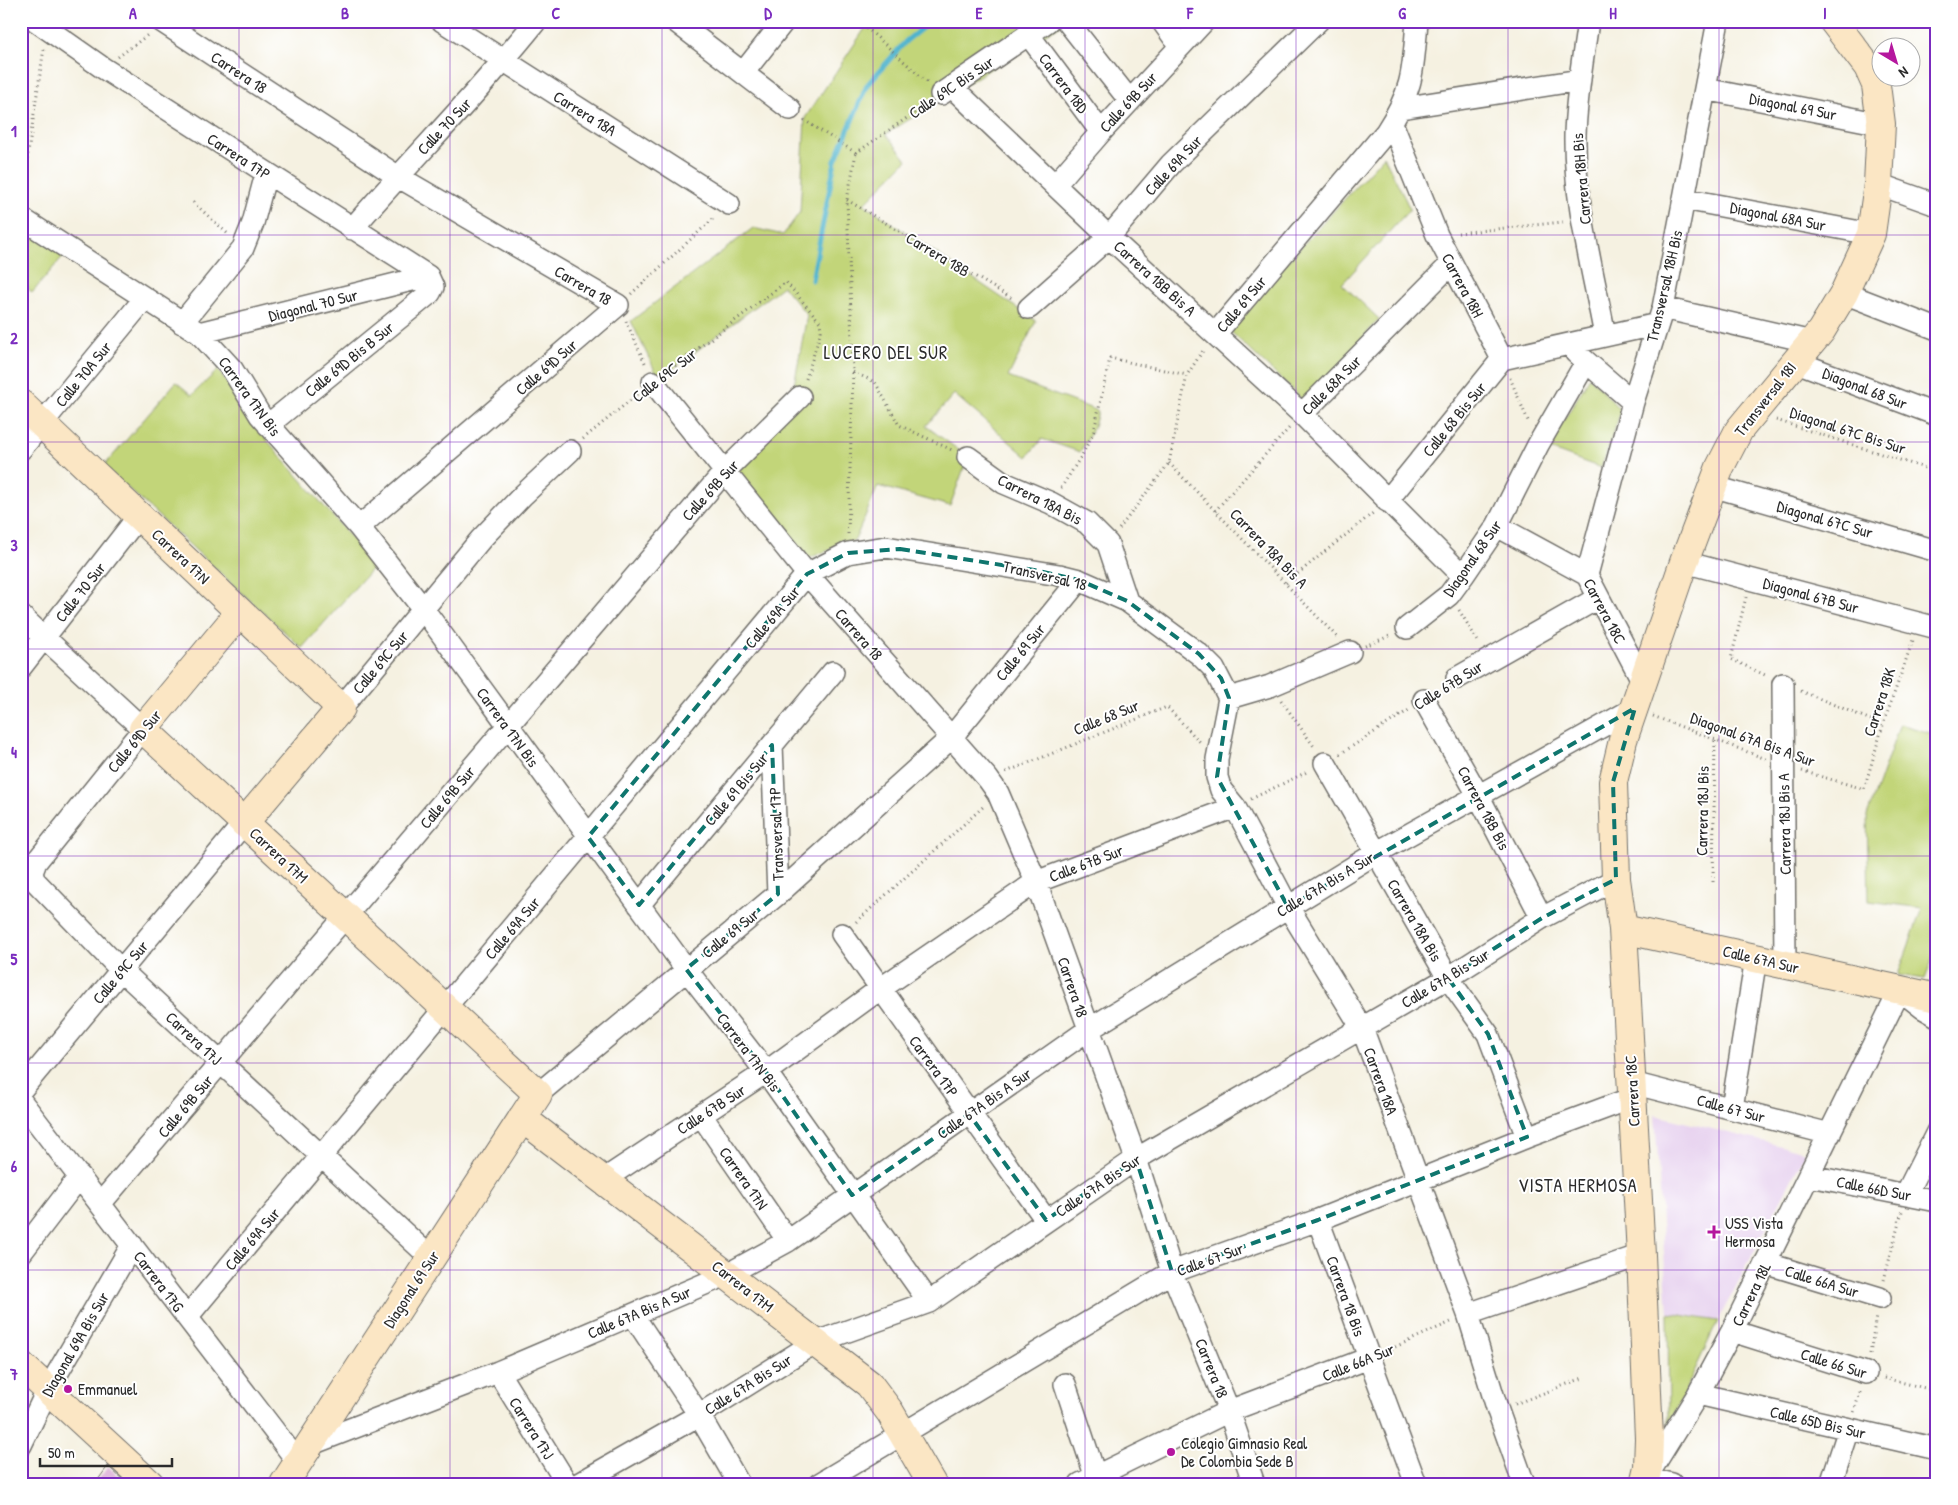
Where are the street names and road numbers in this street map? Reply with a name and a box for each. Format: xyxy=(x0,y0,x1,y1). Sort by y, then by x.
street label: Carrera 18 xyxy=(207,46,271,98)
street label: Carrera 18D xyxy=(1034,48,1094,118)
street label: Calle 69C Bis Sur xyxy=(904,50,998,124)
street label: Calle 69B Sur xyxy=(1094,67,1162,137)
street label: Carrera 18A xyxy=(549,85,621,141)
street label: Diagonal 69 Sur xyxy=(1748,87,1838,125)
street label: Calle 70 Sur xyxy=(412,93,476,159)
street label: Carrera 17P xyxy=(203,127,275,185)
street label: Calle 69A Sur xyxy=(1139,130,1207,200)
street label: Carrera 18H Bis xyxy=(1566,132,1596,226)
street label: Diagonal 68A Sur xyxy=(1728,196,1828,236)
street label: Carrera 18B xyxy=(902,226,974,282)
street label: Transversal 18H Bis xyxy=(1640,228,1688,344)
street label: Carrera 18B Bis A xyxy=(1109,235,1201,321)
street label: Carrera 18H xyxy=(1437,249,1489,321)
street label: Carrera 18 xyxy=(550,260,616,310)
street label: Calle 69 Sur xyxy=(1211,271,1271,337)
street label: Diagonal 70 Sur xyxy=(266,283,360,327)
street label: Calle 69D Bis B Sur xyxy=(300,316,398,402)
street label: Calle 69D Sur xyxy=(510,334,582,400)
street label: Calle 70A Sur xyxy=(50,337,116,411)
street label: Calle 69C Sur xyxy=(627,343,701,407)
street label: Calle 68A Sur xyxy=(1296,350,1366,420)
street label: Carrera 17N Bis xyxy=(214,352,286,440)
street label: Transversal 18I xyxy=(1729,357,1801,441)
street label: Diagonal 68 Sur xyxy=(1819,362,1911,414)
street label: Calle 68 Bis Sur xyxy=(1417,377,1491,461)
street label: Diagonal 67C Bis Sur xyxy=(1787,401,1909,459)
street label: Calle 69B Sur xyxy=(676,454,744,526)
street label: Carrera 18A Bis xyxy=(994,468,1086,530)
street label: Diagonal 67C Sur xyxy=(1774,495,1876,543)
street label: Carrera 18A Bis A xyxy=(1225,503,1313,593)
street label: Diagonal 68 Sur xyxy=(1437,515,1507,601)
street label: Carrera 17N xyxy=(147,523,215,589)
street label: Transversal 18 xyxy=(1001,555,1089,595)
street label: Calle 70 Sur xyxy=(50,557,110,627)
street label: Diagonal 67B Sur xyxy=(1761,572,1861,618)
street label: Carrera 18C xyxy=(1579,574,1632,648)
street label: Calle 69A Sur xyxy=(739,581,805,653)
street label: Carrera 18 xyxy=(830,603,888,665)
street label: Calle 69 Sur xyxy=(990,619,1050,685)
street label: Calle 69C Sur xyxy=(347,626,413,698)
street label: Calle 67B Sur xyxy=(1409,655,1487,715)
street label: Carrera 18K xyxy=(1858,664,1901,739)
street label: Carrera 17N Bis xyxy=(472,683,544,771)
street label: Calle 68 Sur xyxy=(1070,694,1142,740)
street label: Calle 69D Sur xyxy=(102,705,166,777)
street label: Diagonal 67A Bis A Sur xyxy=(1688,706,1818,772)
street label: Calle 69 Bis Sur xyxy=(699,748,773,830)
street label: Calle 69B Sur xyxy=(414,761,480,833)
street label: Carrera 18B Bis xyxy=(1453,762,1515,854)
street label: Carrera 18J Bis xyxy=(1690,766,1714,856)
street label: Carrera 18J Bis A xyxy=(1772,773,1796,875)
street label: Transversal 17P xyxy=(763,787,789,881)
street label: Carrera 17M xyxy=(245,822,313,888)
street label: Calle 67B Sur xyxy=(1046,839,1126,887)
street label: Calle 67A Bis A Sur xyxy=(1272,846,1378,922)
street label: Carrera 18A Bis xyxy=(1382,875,1448,965)
street label: Calle 69A Sur xyxy=(479,892,545,964)
street label: Calle 69 Sur xyxy=(697,903,763,963)
street label: Calle 69C Sur xyxy=(87,936,153,1008)
street label: Calle 67A Sur xyxy=(1721,940,1801,978)
street label: Calle 67A Bis Sur xyxy=(1397,943,1493,1013)
street label: Carrera 18 xyxy=(1052,954,1094,1020)
street label: Carrera 17J xyxy=(161,1006,227,1070)
street label: Carrera 17N Bis xyxy=(712,1008,786,1096)
street label: Carrera 17P xyxy=(904,1031,964,1101)
street label: Carrera 18A xyxy=(1359,1044,1403,1118)
street label: Carrera 18C xyxy=(1619,1055,1645,1127)
street label: Calle 67A Bis A Sur xyxy=(932,1062,1036,1144)
street label: Calle 69B Sur xyxy=(152,1070,218,1142)
street label: Calle 67B Sur xyxy=(672,1079,750,1139)
street label: Calle 67 Sur xyxy=(1694,1088,1768,1128)
street label: Carrera 17N xyxy=(714,1142,774,1214)
street label: Calle 67A Bis Sur xyxy=(1051,1148,1145,1222)
street label: Calle 66D Sur xyxy=(1835,1170,1913,1206)
street label: Calle 69A Sur xyxy=(219,1203,285,1275)
street label: Calle 67 Sur xyxy=(1173,1237,1247,1281)
street label: Carrera 17G xyxy=(129,1246,189,1316)
street label: Diagonal 69 Sur xyxy=(378,1246,444,1332)
street label: Carrera 18 Bis xyxy=(1321,1253,1371,1339)
street label: Carrera 17M xyxy=(707,1255,779,1317)
street label: Carrera 18L xyxy=(1726,1258,1776,1330)
street label: Calle 66A Sur xyxy=(1782,1259,1862,1303)
street label: Calle 67A Bis A Sur xyxy=(584,1280,694,1344)
street label: Diagonal 69A Bis Sur xyxy=(36,1288,114,1400)
street label: Carrera 18 xyxy=(1190,1335,1234,1401)
street label: Calle 66A Sur xyxy=(1319,1338,1397,1386)
street label: Calle 66 Sur xyxy=(1798,1342,1870,1384)
street label: Calle 67A Bis Sur xyxy=(700,1348,796,1420)
street label: Carrera 17J xyxy=(504,1393,560,1463)
street label: Calle 65D Bis Sur xyxy=(1768,1400,1868,1444)

